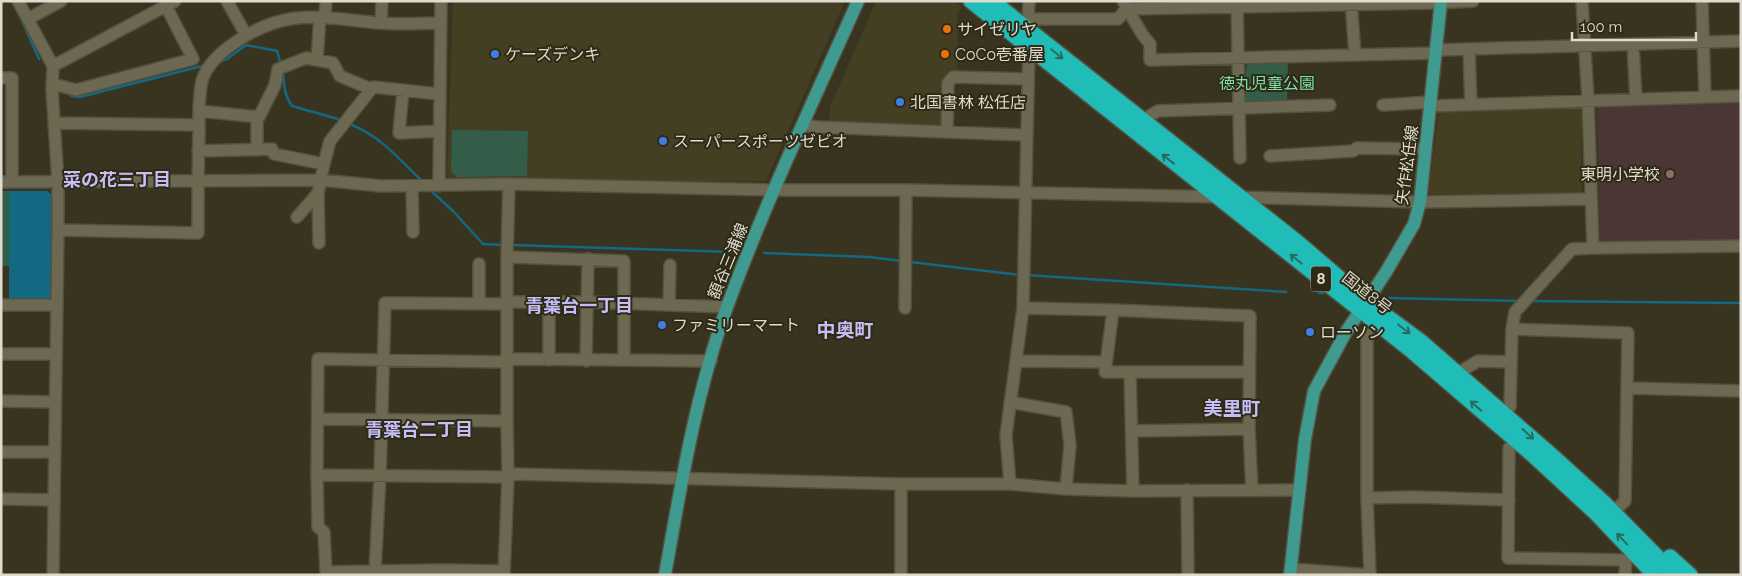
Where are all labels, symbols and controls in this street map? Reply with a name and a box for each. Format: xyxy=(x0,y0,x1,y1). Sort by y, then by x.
scale bar xyxy=(1572,10,1696,42)
text: 100 m xyxy=(1580,18,1622,36)
place label: サイゼリヤ xyxy=(957,20,1037,39)
marker: サイゼリヤ xyxy=(941,23,953,35)
place label: ケーズデンキ xyxy=(505,45,600,64)
place label: CoCo壱番屋 xyxy=(955,45,1044,64)
marker: ケーズデンキ xyxy=(489,48,501,60)
marker: CoCo壱番屋 xyxy=(939,48,951,60)
one-way arrow xyxy=(1050,48,1063,59)
park label: 徳丸児童公園 xyxy=(1219,74,1315,93)
place label: 北国書林 松任店 xyxy=(910,93,1026,112)
marker: 北国書林 松任店 xyxy=(894,96,906,108)
street label: 矢作松任線 xyxy=(1392,124,1422,206)
place label: スーパースポーツゼビオ xyxy=(673,132,848,151)
marker: スーパースポーツゼビオ xyxy=(657,135,669,147)
one-way arrow xyxy=(1162,153,1175,164)
place label: 東明小学校 xyxy=(1580,165,1660,184)
marker: 東明小学校 xyxy=(1664,168,1676,180)
district label: 菜の花三丁目 xyxy=(63,169,171,190)
street label: 額谷三浦線 xyxy=(704,220,752,302)
one-way arrow xyxy=(1290,254,1303,265)
road number: 8 xyxy=(1311,266,1331,292)
street label: 国道8号 xyxy=(1338,268,1396,318)
district label: 青葉台一丁目 xyxy=(525,295,633,316)
place label: ファミリーマート xyxy=(672,316,800,335)
marker: ファミリーマート xyxy=(656,319,668,331)
district label: 中奥町 xyxy=(816,319,874,341)
place label: ローソン xyxy=(1320,323,1384,342)
one-way arrow xyxy=(1397,324,1411,334)
marker: ローソン xyxy=(1304,326,1316,338)
district label: 美里町 xyxy=(1203,397,1261,419)
one-way arrow xyxy=(1470,400,1483,412)
district label: 青葉台二丁目 xyxy=(365,419,473,440)
one-way arrow xyxy=(1521,428,1534,439)
one-way arrow xyxy=(1616,533,1628,546)

